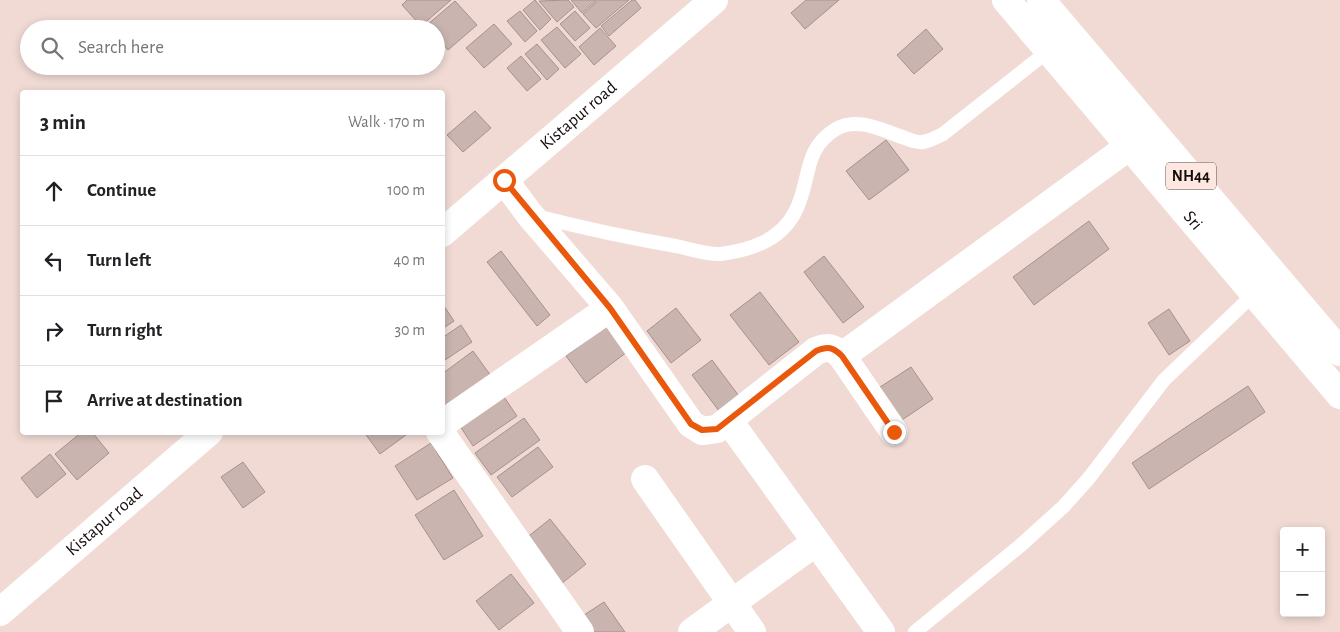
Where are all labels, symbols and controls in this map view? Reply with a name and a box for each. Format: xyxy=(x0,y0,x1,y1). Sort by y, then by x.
search box xyxy=(20,20,445,75)
icon: search xyxy=(38,34,66,62)
text: Search here xyxy=(78,38,164,57)
street label: Kistapur road xyxy=(537,78,620,153)
text: 3 min xyxy=(40,112,86,133)
text: Walk · 170 m xyxy=(348,114,425,130)
road number: NH44 xyxy=(1166,162,1216,190)
route start xyxy=(493,169,516,192)
icon: ahead xyxy=(40,177,68,205)
text: Continue xyxy=(87,181,156,200)
text: 100 m xyxy=(387,182,425,198)
street label: Sri xyxy=(1180,208,1205,234)
icon: left xyxy=(40,247,68,275)
text: Turn left xyxy=(87,251,151,270)
text: 40 m xyxy=(393,252,425,268)
icon: right xyxy=(40,317,68,345)
text: Turn right xyxy=(87,321,162,340)
text: 30 m xyxy=(395,322,425,338)
icon: arrive xyxy=(40,387,68,415)
text: Arrive at destination xyxy=(87,391,243,410)
route end xyxy=(883,421,906,444)
street label: Kistapur road xyxy=(63,484,146,560)
map controls xyxy=(1280,527,1325,617)
button: + xyxy=(1280,527,1325,572)
button: − xyxy=(1280,572,1325,617)

